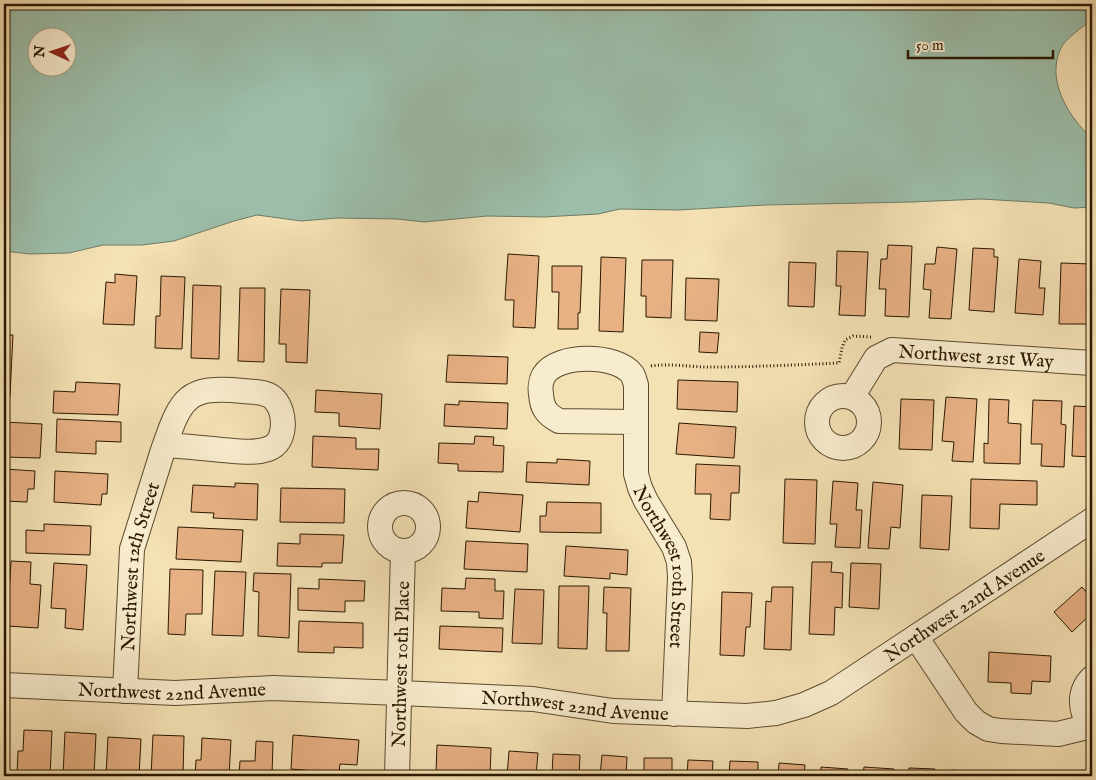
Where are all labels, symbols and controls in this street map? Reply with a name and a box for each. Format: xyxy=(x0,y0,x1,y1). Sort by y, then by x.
north arrow xyxy=(28,28,78,78)
scale bar xyxy=(908,28,1054,60)
text: 50 m xyxy=(916,36,944,55)
text: N xyxy=(31,45,49,59)
street label: Northwest 21st Way xyxy=(898,340,1055,375)
street label: Northwest 12th Street xyxy=(117,479,166,652)
street label: Northwest 10th Street xyxy=(627,482,690,649)
street label: Northwest 22nd Avenue xyxy=(880,544,1051,668)
street label: Northwest 10th Place xyxy=(388,580,416,748)
street label: Northwest 22nd Avenue xyxy=(77,678,267,707)
street label: Northwest 22nd Avenue xyxy=(481,687,669,727)

